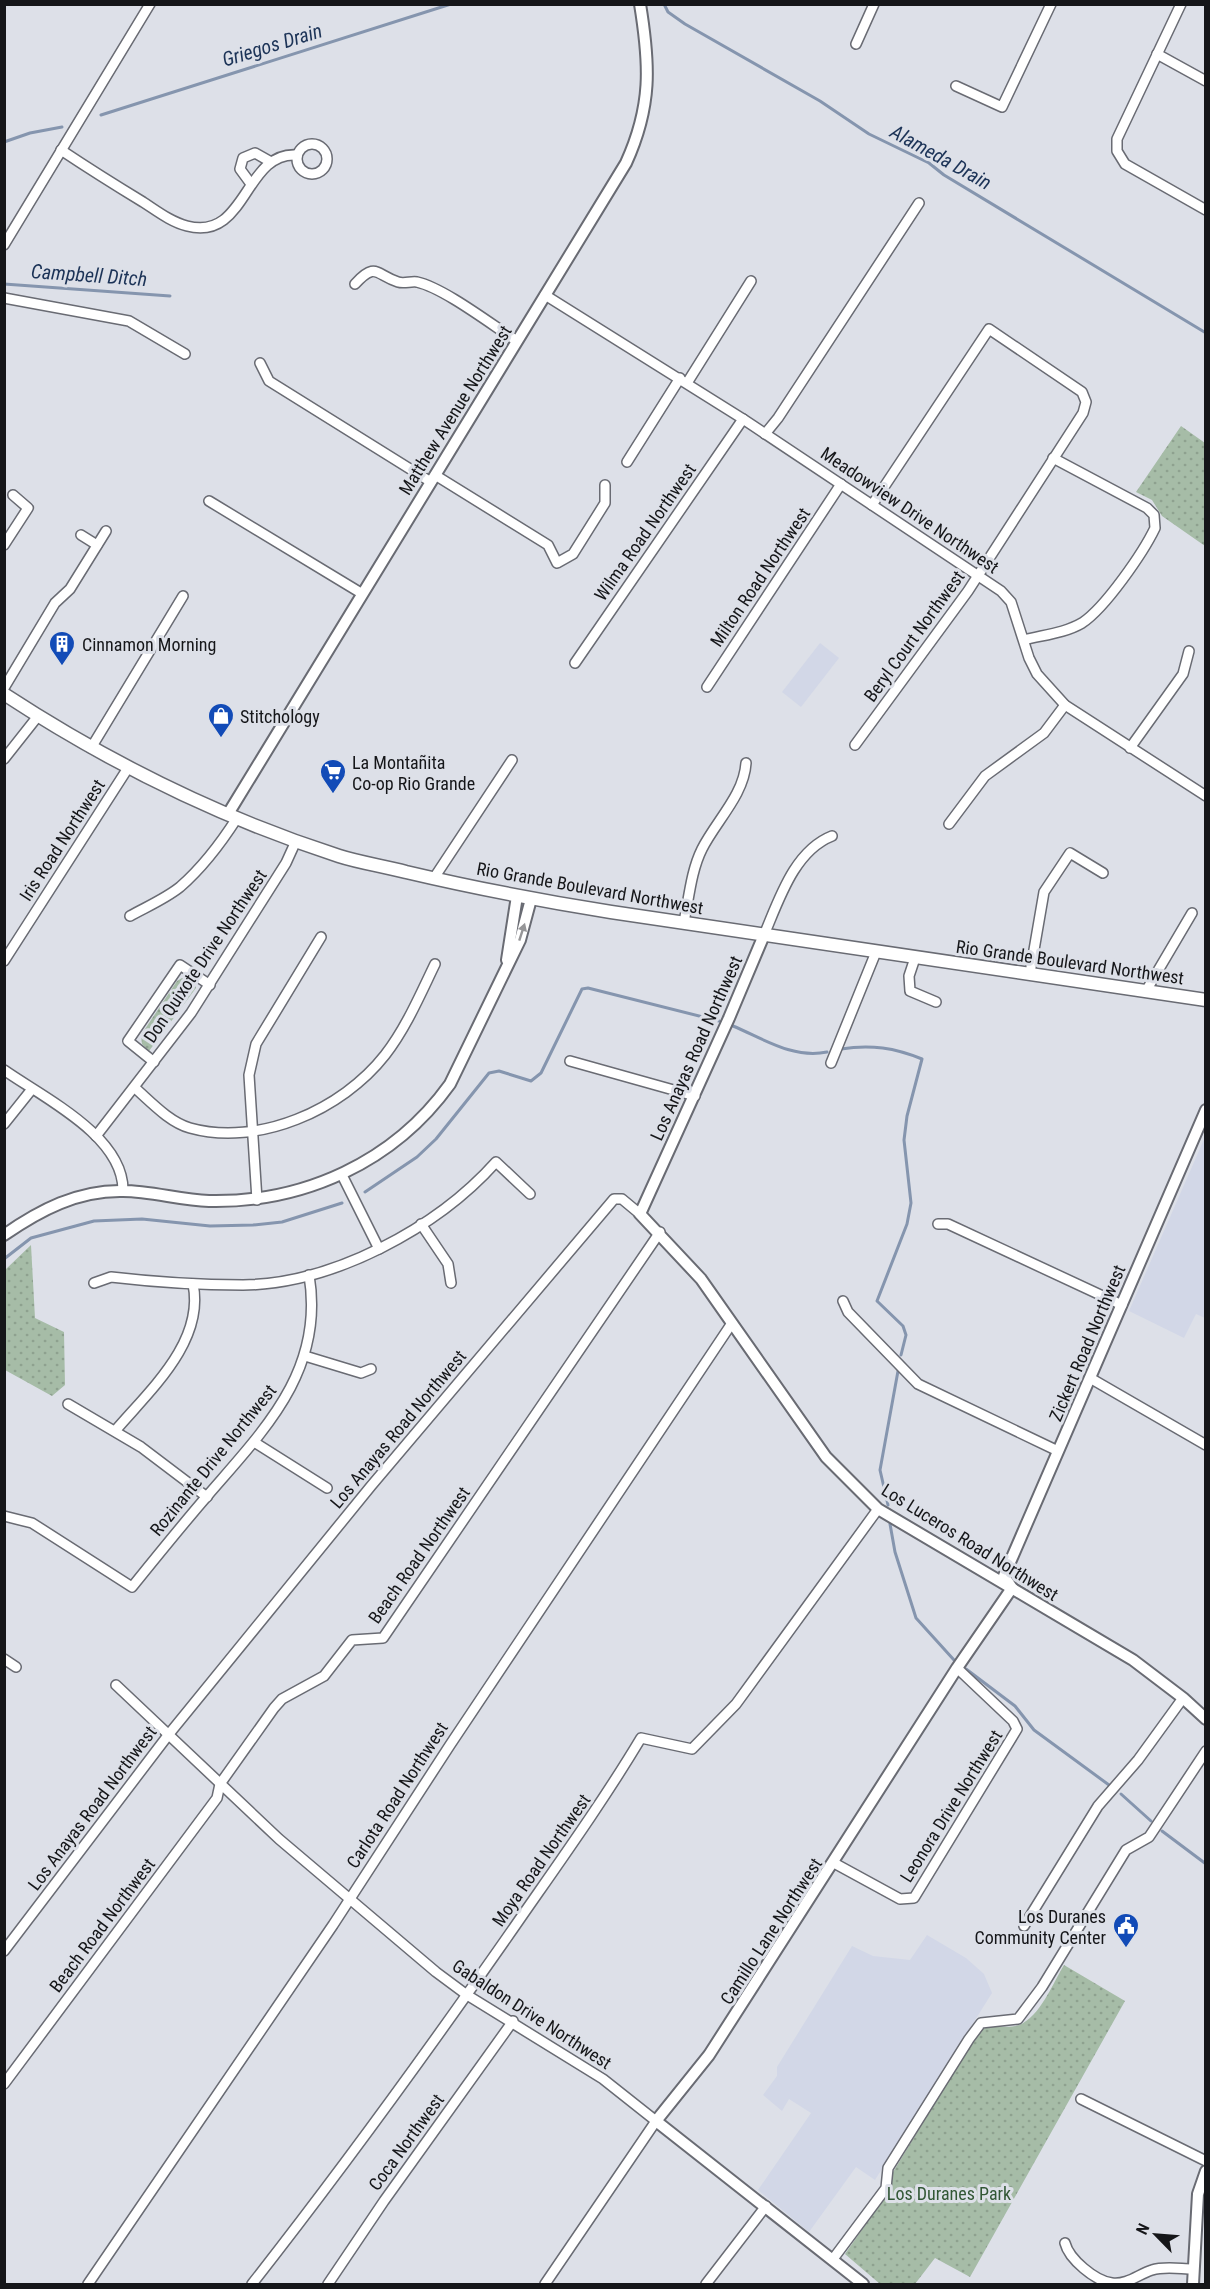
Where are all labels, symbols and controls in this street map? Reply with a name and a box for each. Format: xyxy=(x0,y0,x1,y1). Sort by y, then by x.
water label: Griegos Drain xyxy=(219,18,325,72)
water label: Alameda Drain xyxy=(885,119,996,195)
water label: Campbell Ditch xyxy=(30,259,148,291)
street label: Matthew Avenue Northwest xyxy=(394,321,516,499)
street label: Meadowview Drive Northwest xyxy=(817,443,1003,577)
street label: Wilma Road Northwest xyxy=(590,459,700,605)
street label: Milton Road Northwest xyxy=(706,504,814,650)
street label: Beryl Court Northwest xyxy=(859,566,969,706)
building icon: Cinnamon Morning xyxy=(47,629,77,667)
place label: Cinnamon Morning xyxy=(82,634,216,655)
shop icon: Stitchology xyxy=(206,701,236,739)
place label: Stitchology xyxy=(240,706,320,727)
place label: La Montañita Co-op Rio Grande xyxy=(352,752,475,794)
supermarket icon: La Montañita Co-op Rio Grande xyxy=(318,757,348,795)
street label: Iris Road Northwest xyxy=(15,775,109,905)
street label: Rio Grande Boulevard Northwest xyxy=(475,858,705,918)
street label: Don Quixote Drive Northwest xyxy=(139,865,271,1047)
one-way arrow xyxy=(518,923,527,941)
street label: Rio Grande Boulevard Northwest xyxy=(955,936,1185,988)
street label: Los Anayas Road Northwest xyxy=(646,952,746,1144)
street label: Zickert Road Northwest xyxy=(1045,1262,1129,1424)
street label: Los Anayas Road Northwest xyxy=(326,1346,470,1512)
street label: Rozinante Drive Northwest xyxy=(146,1380,280,1540)
street label: Los Luceros Road Northwest xyxy=(878,1479,1062,1605)
street label: Beach Road Northwest xyxy=(364,1483,474,1627)
street label: Carlota Road Northwest xyxy=(342,1718,452,1872)
street label: Los Anayas Road Northwest xyxy=(23,1722,161,1894)
street label: Leonora Drive Northwest xyxy=(896,1726,1006,1886)
street label: Moya Road Northwest xyxy=(487,1790,595,1930)
street label: Beach Road Northwest xyxy=(45,1854,159,1996)
street label: Camillo Lane Northwest xyxy=(716,1854,826,2008)
place label: Los Duranes Community Center xyxy=(975,1906,1107,1948)
public building icon: Los Duranes Community Center xyxy=(1111,1911,1141,1949)
street label: Gabaldon Drive Northwest xyxy=(448,1955,616,2073)
street label: Coca Northwest xyxy=(364,2090,448,2194)
park label: Los Duranes Park xyxy=(887,2183,1011,2204)
north arrow xyxy=(1126,2205,1186,2265)
text: N xyxy=(1132,2220,1154,2237)

